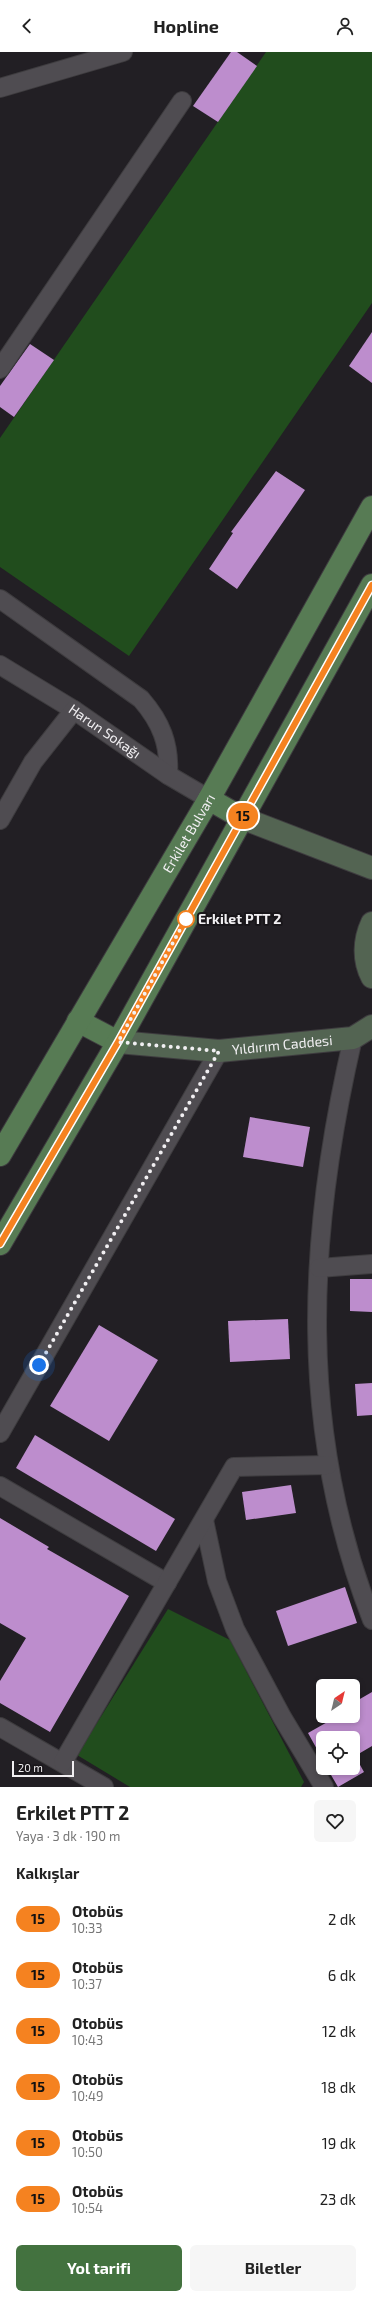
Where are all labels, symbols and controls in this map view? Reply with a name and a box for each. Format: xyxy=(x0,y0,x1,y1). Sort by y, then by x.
icon: back xyxy=(16,15,38,37)
text: Hopline xyxy=(153,15,219,37)
icon: person xyxy=(334,15,356,37)
street label: Harun Sokağı xyxy=(66,700,144,762)
street label: Erkilet Bulvarı xyxy=(159,791,218,876)
line badge: 15 xyxy=(225,803,261,829)
text: 15 xyxy=(236,807,250,824)
marker: Erkilet PTT 2 xyxy=(177,910,195,928)
place label: Erkilet PTT 2 xyxy=(198,910,281,927)
street label: Yıldırım Caddesi xyxy=(231,1031,333,1058)
your location xyxy=(29,1355,49,1375)
north arrow xyxy=(316,1679,360,1723)
map controls xyxy=(316,1679,360,1775)
button: locate xyxy=(316,1731,360,1775)
scale bar xyxy=(12,1759,74,1778)
text: 20 m xyxy=(18,1761,43,1774)
button: heart xyxy=(314,1800,356,1842)
text: Erkilet PTT 2 xyxy=(16,1801,129,1824)
text: Yaya · 3 dk · 190 m xyxy=(16,1828,120,1844)
text: Kalkışlar xyxy=(16,1864,79,1882)
text: Otobüs xyxy=(72,1902,123,1920)
text: 15 xyxy=(31,1910,45,1927)
text: 2 dk xyxy=(328,1910,356,1928)
text: 10:33 xyxy=(72,1920,103,1936)
text: Otobüs xyxy=(72,1958,123,1976)
text: 15 xyxy=(31,1966,45,1983)
text: 6 dk xyxy=(328,1966,356,1984)
text: 10:37 xyxy=(72,1976,102,1992)
text: Otobüs xyxy=(72,2014,123,2032)
text: 15 xyxy=(31,2022,45,2039)
text: 12 dk xyxy=(322,2022,356,2040)
text: 10:43 xyxy=(72,2032,103,2048)
text: Otobüs xyxy=(72,2070,123,2088)
text: 15 xyxy=(31,2078,45,2095)
text: 18 dk xyxy=(321,2078,356,2096)
text: 10:49 xyxy=(72,2088,104,2104)
text: Otobüs xyxy=(72,2126,123,2144)
text: 15 xyxy=(31,2134,45,2151)
text: 19 dk xyxy=(322,2134,356,2152)
text: 10:50 xyxy=(72,2144,103,2160)
text: Otobüs xyxy=(72,2182,123,2200)
text: 15 xyxy=(31,2190,45,2207)
text: 23 dk xyxy=(320,2190,356,2208)
text: 10:54 xyxy=(72,2200,103,2216)
button: Yol tarifi xyxy=(16,2245,182,2291)
button: Biletler xyxy=(190,2245,356,2291)

